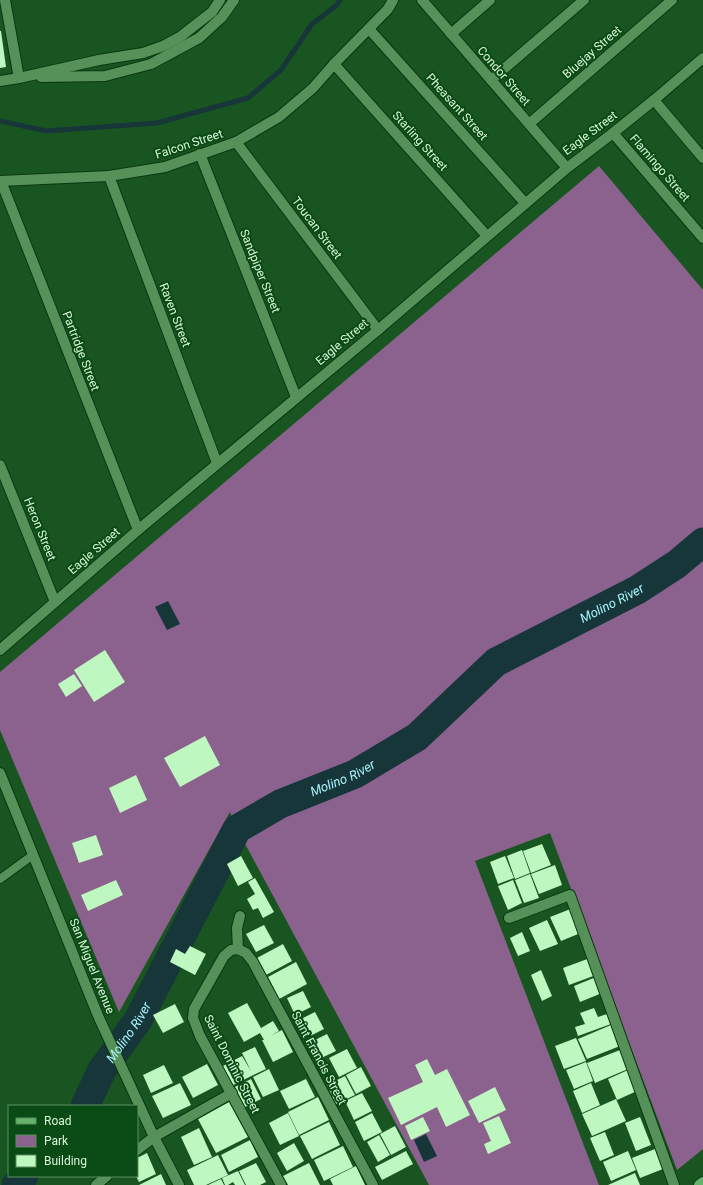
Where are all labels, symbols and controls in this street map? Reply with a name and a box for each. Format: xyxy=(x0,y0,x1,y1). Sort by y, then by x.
street label: Bluejay Street xyxy=(560,23,624,81)
street label: Condor Street xyxy=(475,44,533,108)
street label: Pheasant Street xyxy=(423,71,491,143)
street label: Starling Street xyxy=(390,108,451,174)
street label: Eagle Street xyxy=(560,108,620,158)
street label: Falcon Street xyxy=(153,126,225,162)
street label: Flamingo Street xyxy=(627,132,693,204)
street label: Toucan Street xyxy=(289,194,345,262)
street label: Sandpiper Street xyxy=(237,227,283,315)
street label: Raven Street xyxy=(156,281,194,349)
street label: Partridge Street xyxy=(59,309,103,393)
street label: Eagle Street xyxy=(313,316,371,368)
street label: Heron Street xyxy=(21,495,59,563)
street label: Eagle Street xyxy=(65,525,123,577)
water label: Molino River xyxy=(577,580,647,625)
water label: Molino River xyxy=(308,756,378,799)
street label: San Miguel Avenue xyxy=(66,916,118,1016)
water label: Molino River xyxy=(103,999,154,1065)
street label: Saint Francis Street xyxy=(289,1009,350,1107)
street label: Saint Dominic Street xyxy=(201,1012,263,1116)
legend xyxy=(8,1105,138,1177)
text: Road xyxy=(44,1114,72,1128)
text: Park xyxy=(44,1134,69,1148)
text: Building xyxy=(44,1154,87,1168)

